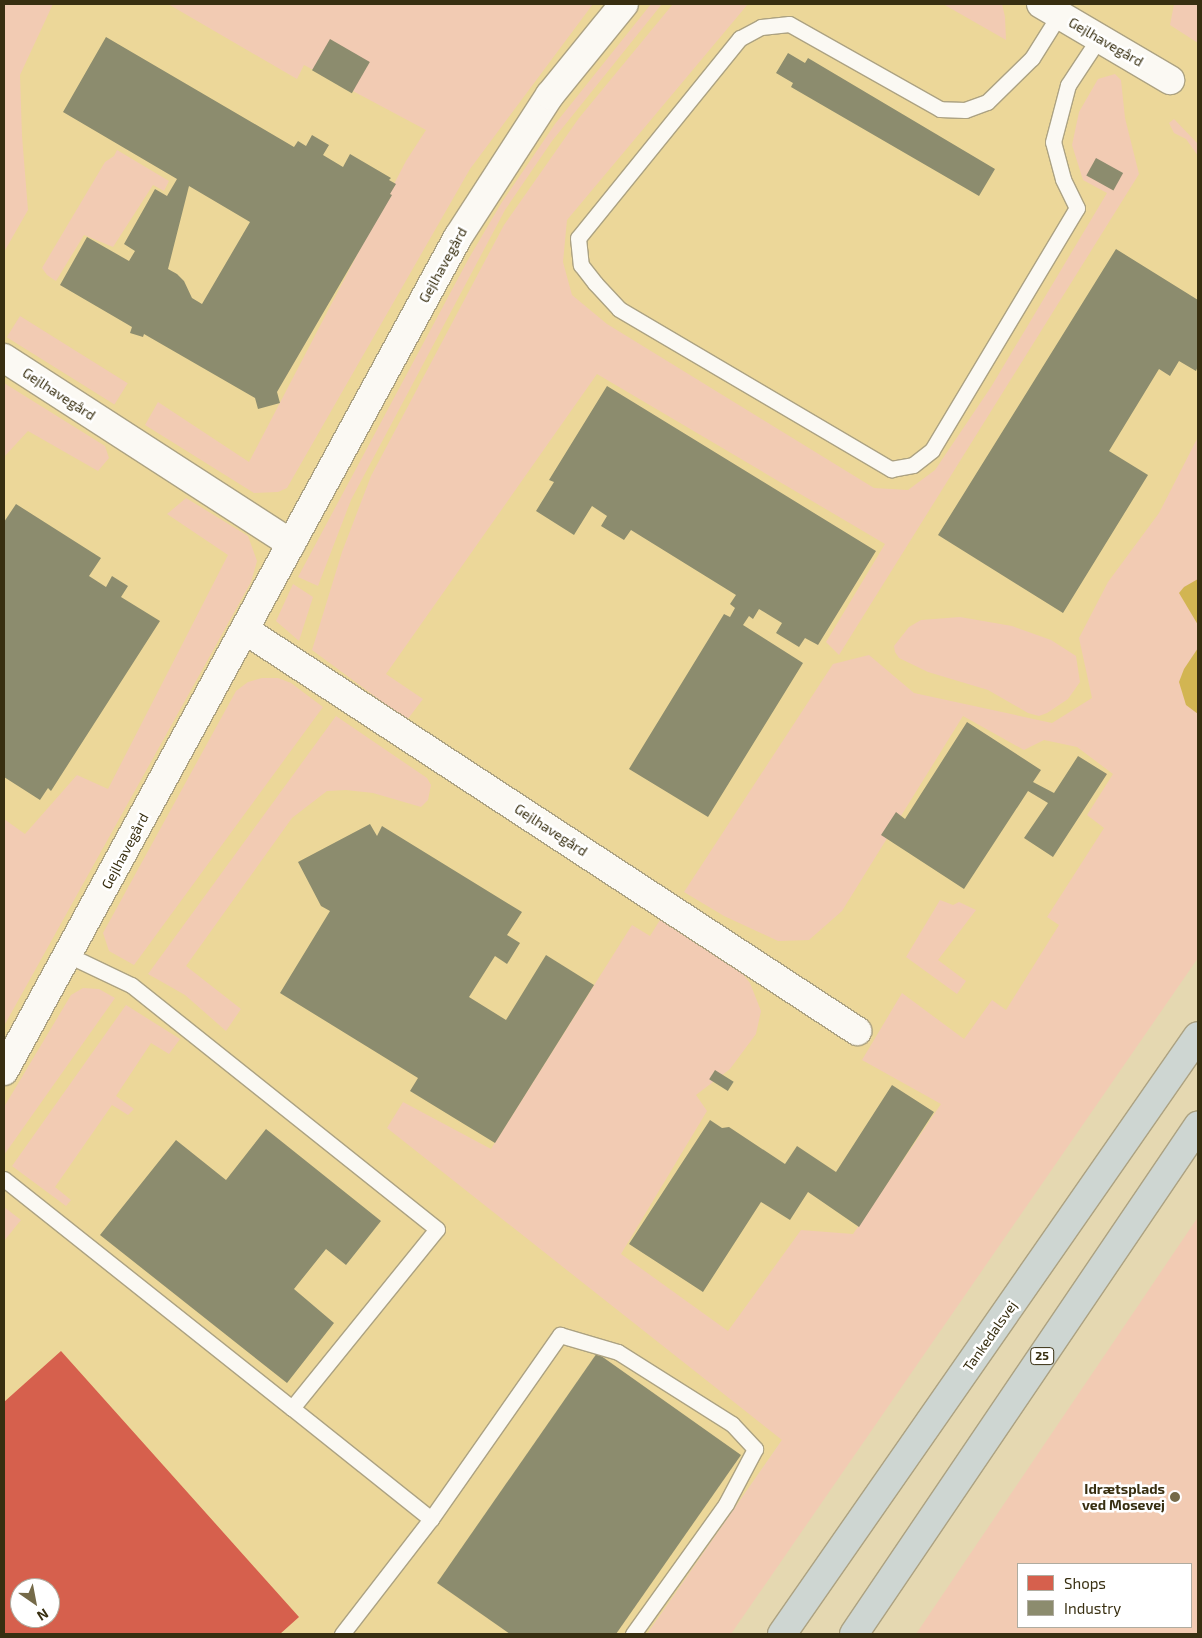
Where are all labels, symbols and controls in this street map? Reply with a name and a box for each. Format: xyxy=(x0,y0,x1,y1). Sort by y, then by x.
street label: Gejlhavegård xyxy=(1066,14,1146,70)
street label: Gejlhavegård xyxy=(415,224,471,306)
street label: Gejlhavegård xyxy=(19,364,99,424)
street label: Gejlhavegård xyxy=(511,800,591,860)
street label: Gejlhavegård xyxy=(98,810,152,892)
street label: Tankedalsvej xyxy=(959,1297,1021,1375)
road number: 25 xyxy=(1030,1346,1054,1365)
place label: Idrætsplads ved Mosevej xyxy=(1082,1481,1165,1514)
marker: Idrætsplads ved Mosevej xyxy=(1169,1491,1181,1503)
legend xyxy=(1017,1563,1192,1628)
text: Shops xyxy=(1064,1574,1106,1592)
north arrow xyxy=(10,1578,60,1628)
text: Industry xyxy=(1064,1599,1121,1617)
text: N xyxy=(34,1605,52,1625)

